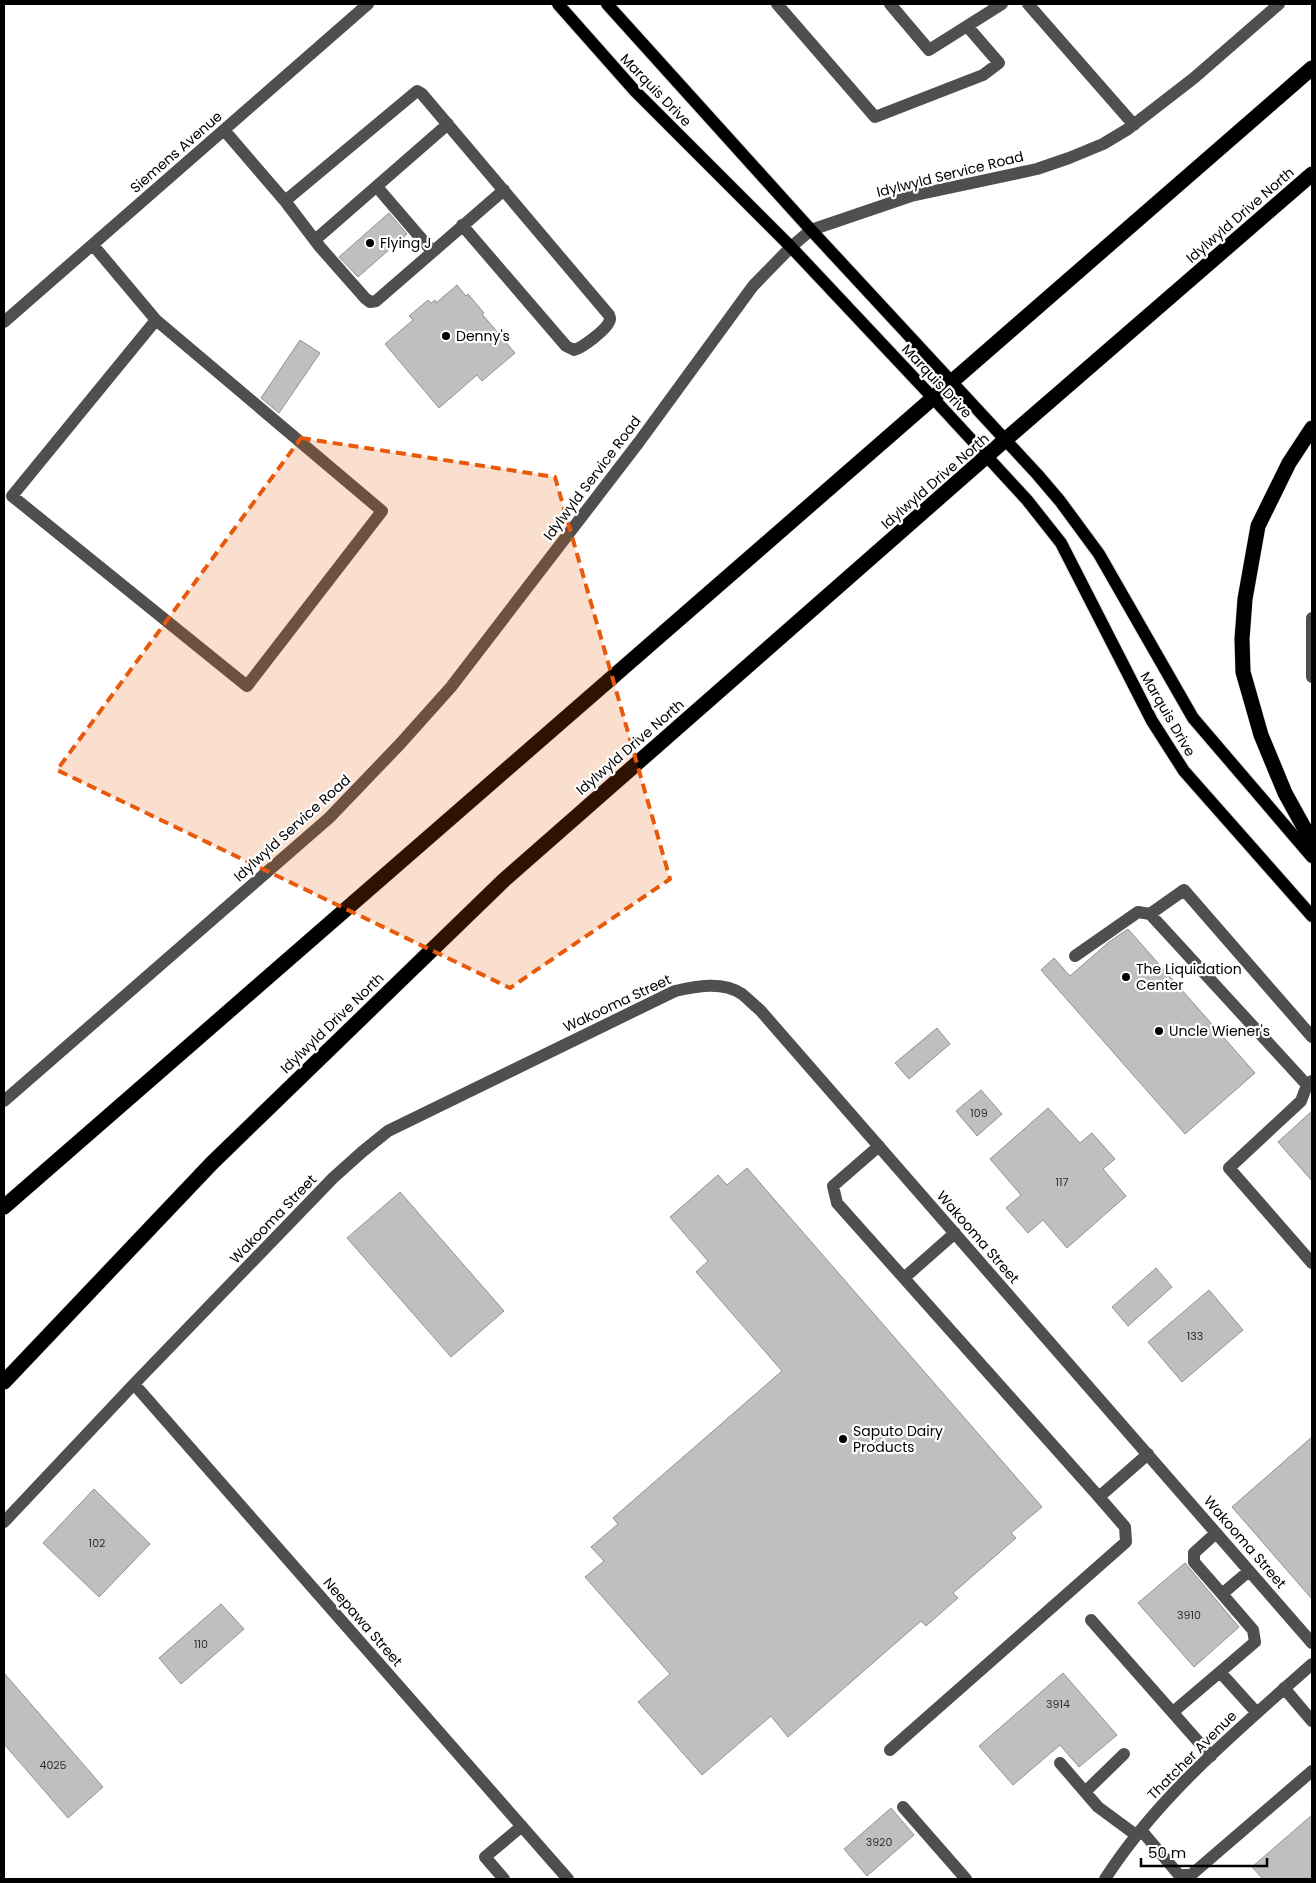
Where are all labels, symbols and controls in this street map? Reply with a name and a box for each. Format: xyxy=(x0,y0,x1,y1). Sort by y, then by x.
street label: Marquis Drive xyxy=(616,49,696,131)
street label: Siemens Avenue xyxy=(126,106,227,198)
street label: Idylwyld Service Road xyxy=(874,146,1026,202)
street label: Idylwyld Drive North xyxy=(1182,162,1298,268)
place label: Flying J xyxy=(380,233,431,253)
marker: Flying J xyxy=(364,237,376,249)
place label: Denny's xyxy=(456,326,510,346)
marker: Denny's xyxy=(440,330,452,342)
street label: Marquis Drive xyxy=(897,340,977,423)
street label: Idylwyld Service Road xyxy=(539,412,645,544)
street label: Idylwyld Drive North xyxy=(877,428,993,534)
street label: Marquis Drive xyxy=(1136,668,1201,760)
street label: Idylwyld Drive North xyxy=(572,694,688,800)
street label: Idylwyld Service Road xyxy=(229,770,355,886)
place label: The Liquidation Center xyxy=(1136,959,1242,995)
street label: Idylwyld Drive North xyxy=(276,968,388,1078)
street label: Wakooma Street xyxy=(560,969,674,1037)
marker: The Liquidation Center xyxy=(1120,971,1132,983)
place label: Uncle Wiener's xyxy=(1169,1021,1270,1041)
marker: Uncle Wiener's xyxy=(1153,1025,1165,1037)
house number: 109 xyxy=(970,1105,988,1121)
street label: Wakooma Street xyxy=(225,1170,321,1268)
house number: 117 xyxy=(1055,1174,1069,1190)
street label: Wakooma Street xyxy=(932,1186,1024,1288)
house number: 133 xyxy=(1187,1328,1203,1344)
place label: Saputo Dairy Products xyxy=(853,1421,943,1457)
marker: Saputo Dairy Products xyxy=(837,1433,849,1445)
street label: Wakooma Street xyxy=(1199,1491,1291,1593)
house number: 102 xyxy=(89,1535,105,1551)
street label: Neepawa Street xyxy=(319,1573,407,1671)
house number: 3910 xyxy=(1177,1607,1201,1623)
house number: 110 xyxy=(194,1636,208,1652)
house number: 3914 xyxy=(1046,1696,1070,1712)
street label: Thatcher Avenue xyxy=(1143,1706,1241,1804)
house number: 4025 xyxy=(39,1757,67,1773)
house number: 3920 xyxy=(866,1834,892,1850)
scale bar xyxy=(1141,1836,1267,1868)
text: 50 m xyxy=(1148,1842,1186,1863)

